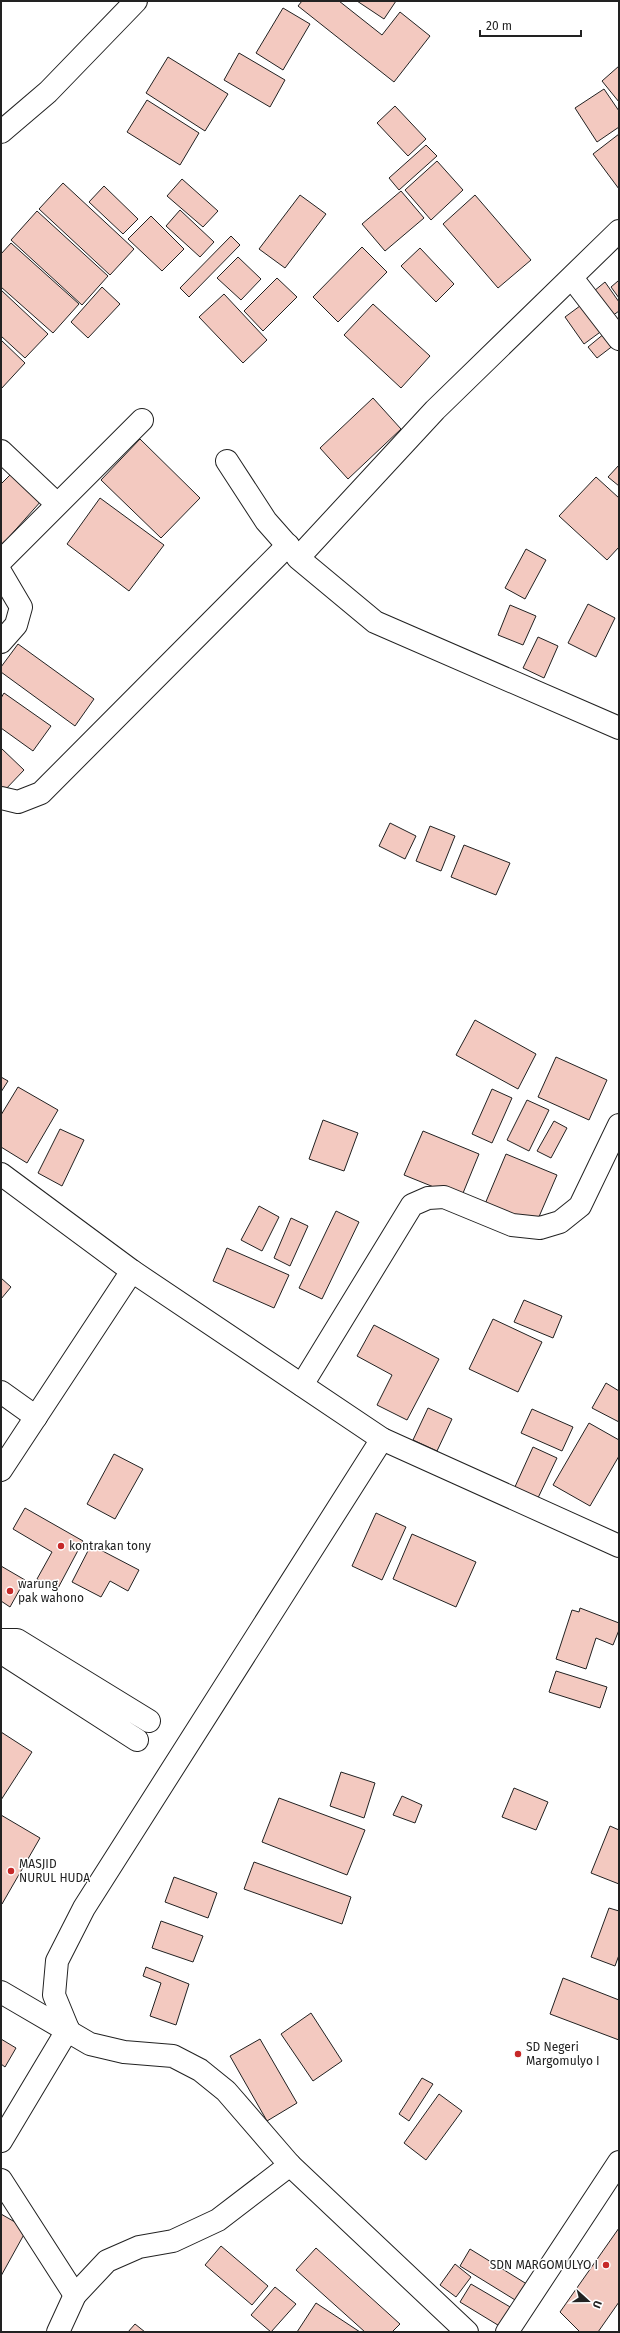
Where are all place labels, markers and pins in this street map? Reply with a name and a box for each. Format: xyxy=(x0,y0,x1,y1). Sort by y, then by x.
place label: kontrakan tony xyxy=(69,1539,151,1553)
marker: kontrakan tony xyxy=(56,1541,66,1551)
place label: warung pak wahono xyxy=(18,1577,84,1605)
marker: warung pak wahono xyxy=(5,1586,15,1596)
place label: MASJID NURUL HUDA xyxy=(19,1857,90,1885)
marker: MASJID NURUL HUDA xyxy=(6,1866,16,1876)
place label: SD Negeri Margomulyo I xyxy=(526,2040,600,2068)
marker: SD Negeri Margomulyo I xyxy=(513,2049,523,2059)
place label: SDN MARGOMULYO I xyxy=(490,2258,598,2272)
marker: SDN MARGOMULYO I xyxy=(601,2260,611,2270)

